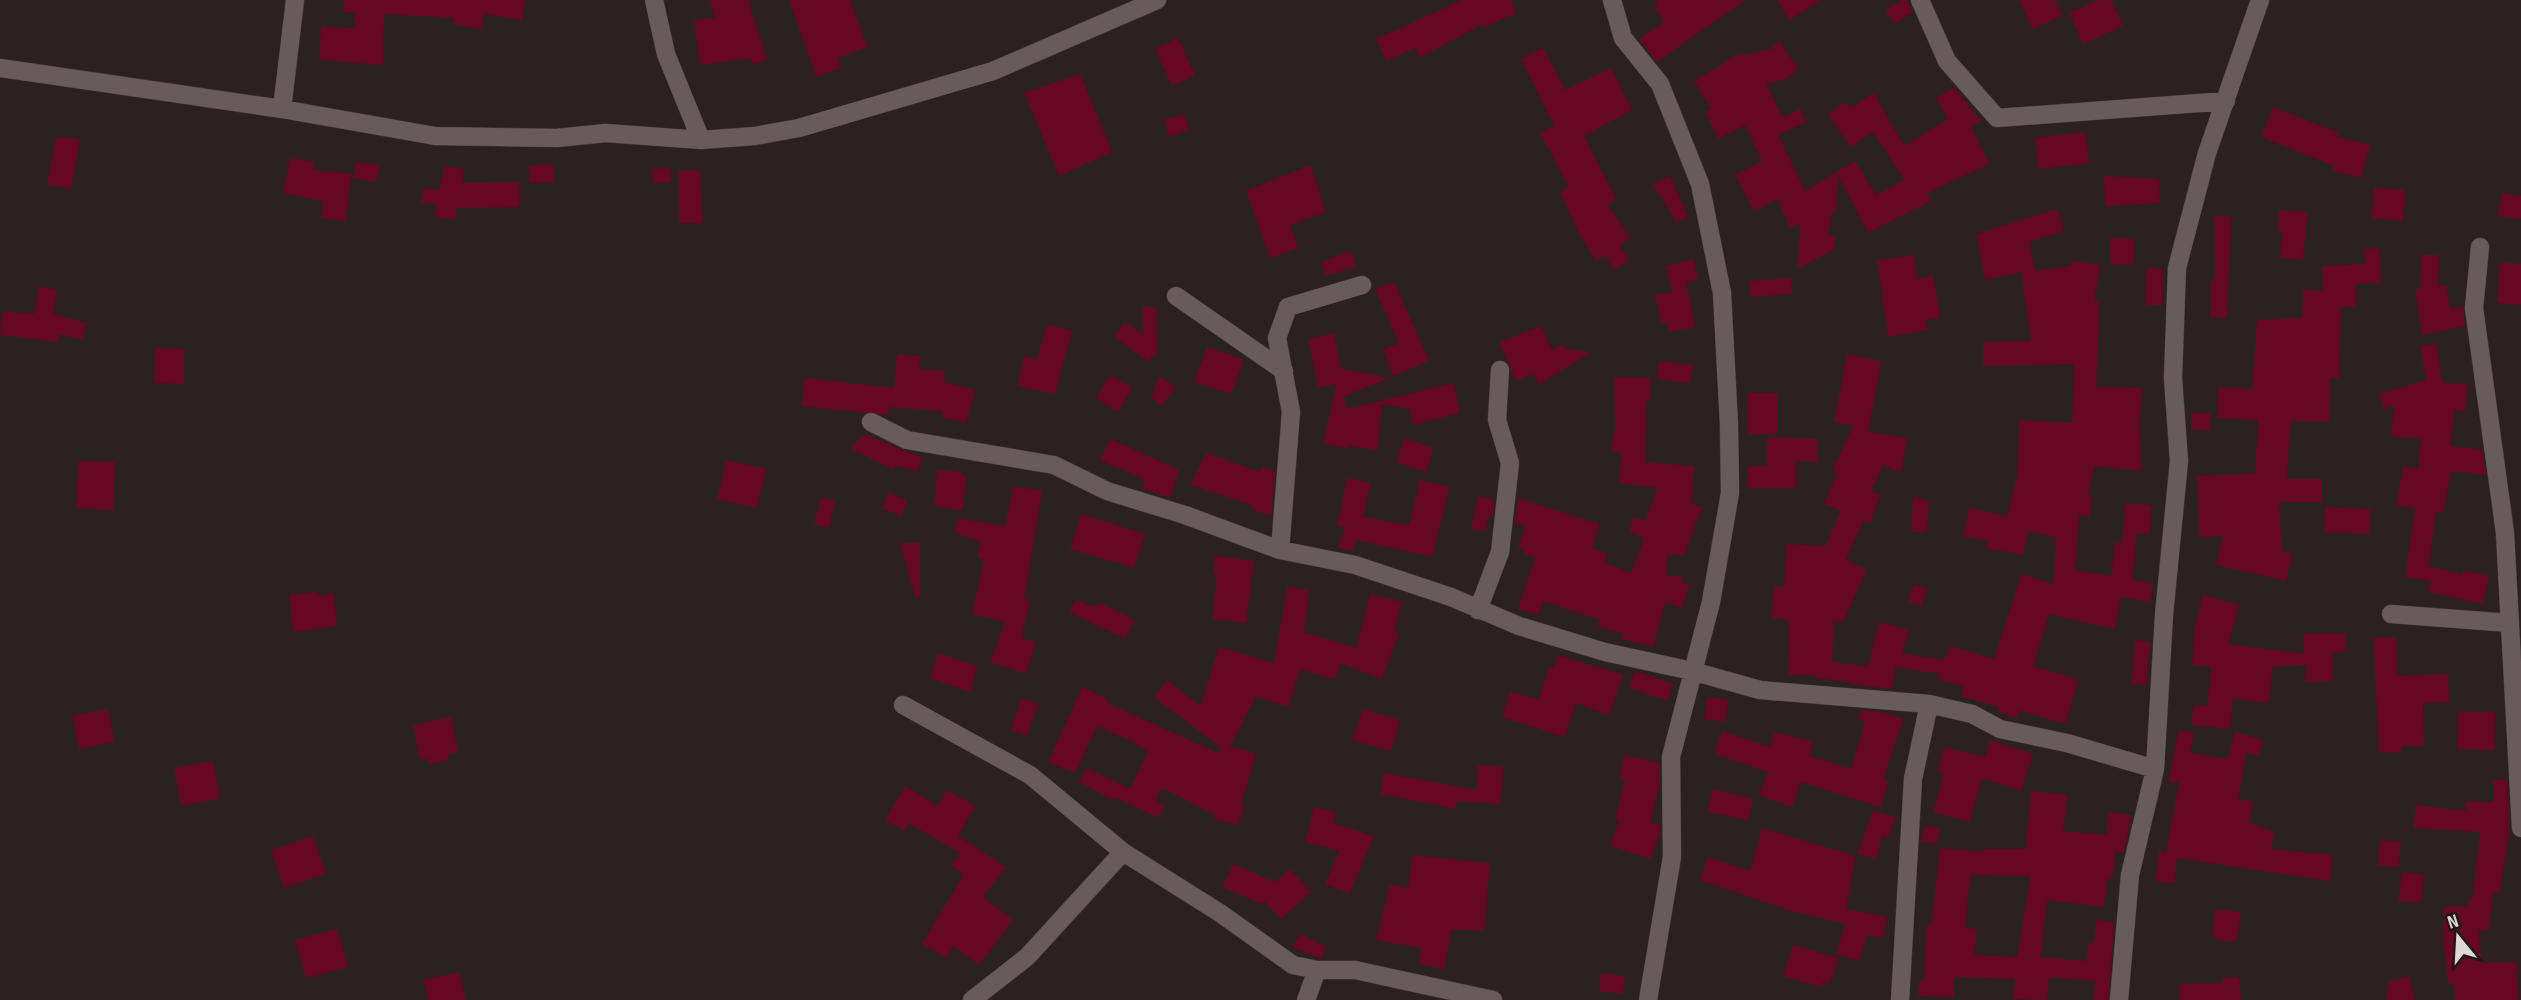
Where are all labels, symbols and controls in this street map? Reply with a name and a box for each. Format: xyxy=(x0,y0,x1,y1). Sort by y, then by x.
north arrow xyxy=(2423,902,2493,972)
text: N xyxy=(2445,910,2462,935)

